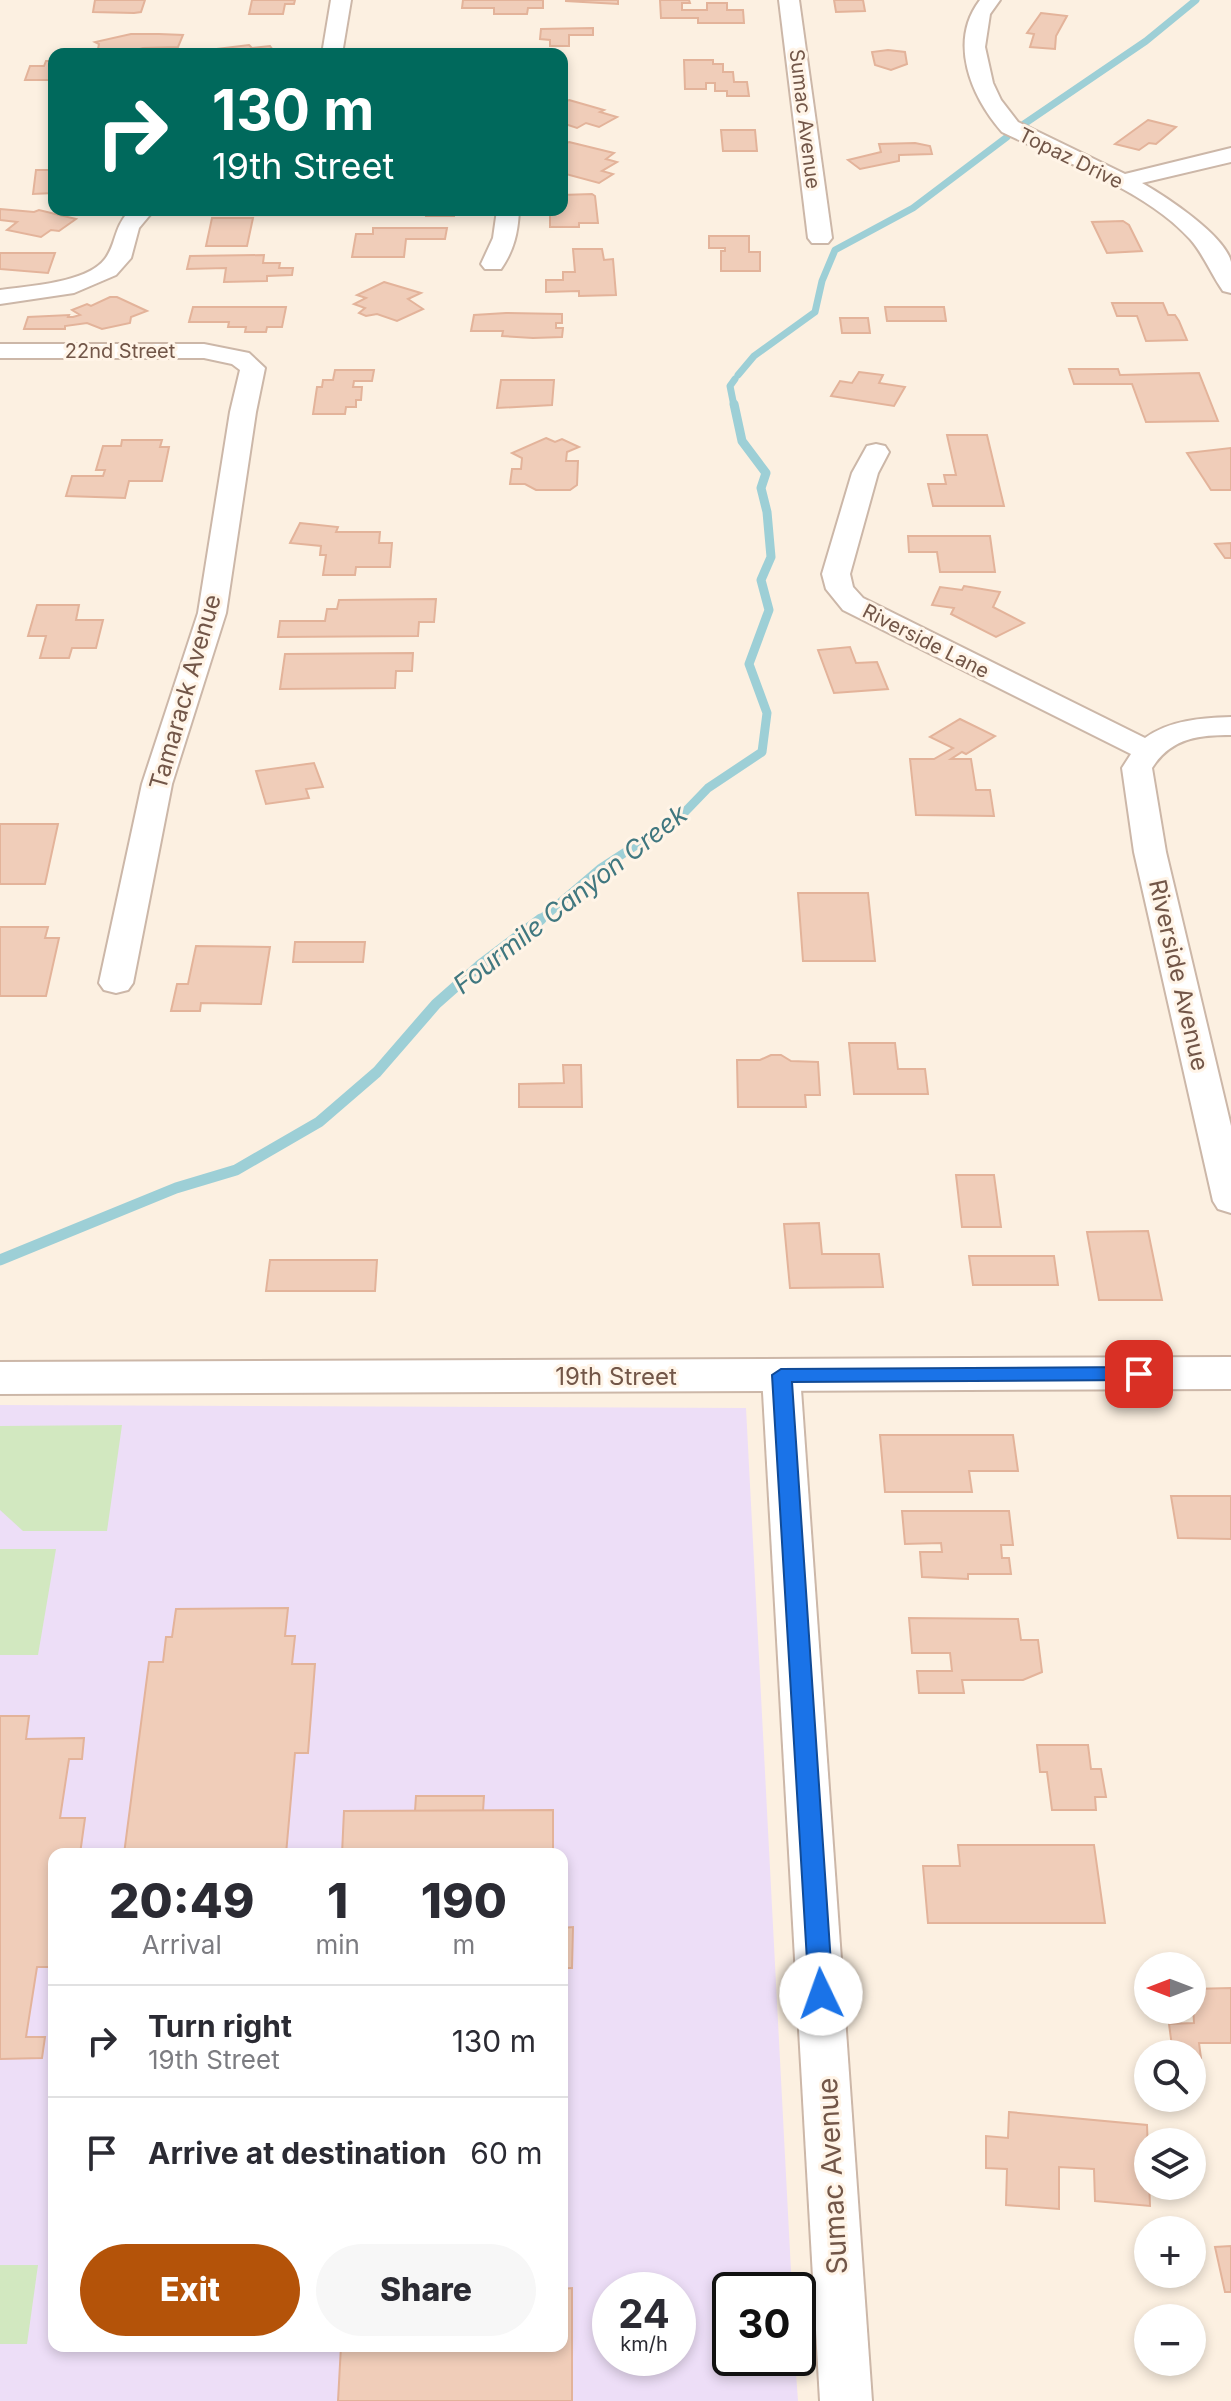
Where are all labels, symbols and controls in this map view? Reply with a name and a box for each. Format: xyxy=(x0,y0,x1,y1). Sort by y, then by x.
street label: Sumac Avenue xyxy=(785,48,825,190)
text: 130 m xyxy=(212,76,374,144)
icon: right xyxy=(80,80,184,184)
street label: Topaz Drive xyxy=(1015,122,1127,194)
text: 19th Street xyxy=(212,144,394,188)
street label: 22nd Street xyxy=(65,339,176,363)
street label: Tamarack Avenue xyxy=(143,591,227,793)
street label: Riverside Lane xyxy=(859,599,993,683)
water label: Fourmile Canyon Creek xyxy=(447,798,694,1000)
street label: Riverside Avenue xyxy=(1143,876,1215,1074)
pin xyxy=(1105,1340,1173,1408)
icon: arrive xyxy=(1117,1352,1161,1396)
street label: 19th Street xyxy=(555,1362,677,1391)
text: 20:49 xyxy=(109,1871,255,1930)
text: 1 xyxy=(327,1871,348,1930)
text: 190 xyxy=(421,1871,507,1930)
text: Arrival xyxy=(142,1929,222,1960)
text: min xyxy=(315,1929,360,1960)
text: m xyxy=(453,1929,475,1960)
position arrow xyxy=(779,1952,863,2036)
north arrow xyxy=(1134,1952,1206,2024)
map controls xyxy=(1134,1952,1206,2376)
text: Turn right xyxy=(148,2008,292,2044)
icon: right xyxy=(80,2019,124,2063)
text: 130 m xyxy=(452,2023,536,2059)
button: search xyxy=(1134,2040,1206,2112)
text: 19th Street xyxy=(148,2044,280,2075)
street label: Sumac Avenue xyxy=(810,2077,854,2275)
button: layers xyxy=(1134,2128,1206,2200)
icon: arrive xyxy=(80,2131,124,2175)
text: Arrive at destination xyxy=(148,2135,446,2171)
text: 60 m xyxy=(470,2135,543,2171)
button: + xyxy=(1134,2216,1206,2288)
button: Exit xyxy=(80,2244,300,2336)
button: Share xyxy=(316,2244,536,2336)
speed limit sign: 30 xyxy=(712,2272,816,2376)
text: 24 xyxy=(618,2289,670,2338)
button: − xyxy=(1134,2304,1206,2376)
text: km/h xyxy=(620,2332,668,2356)

